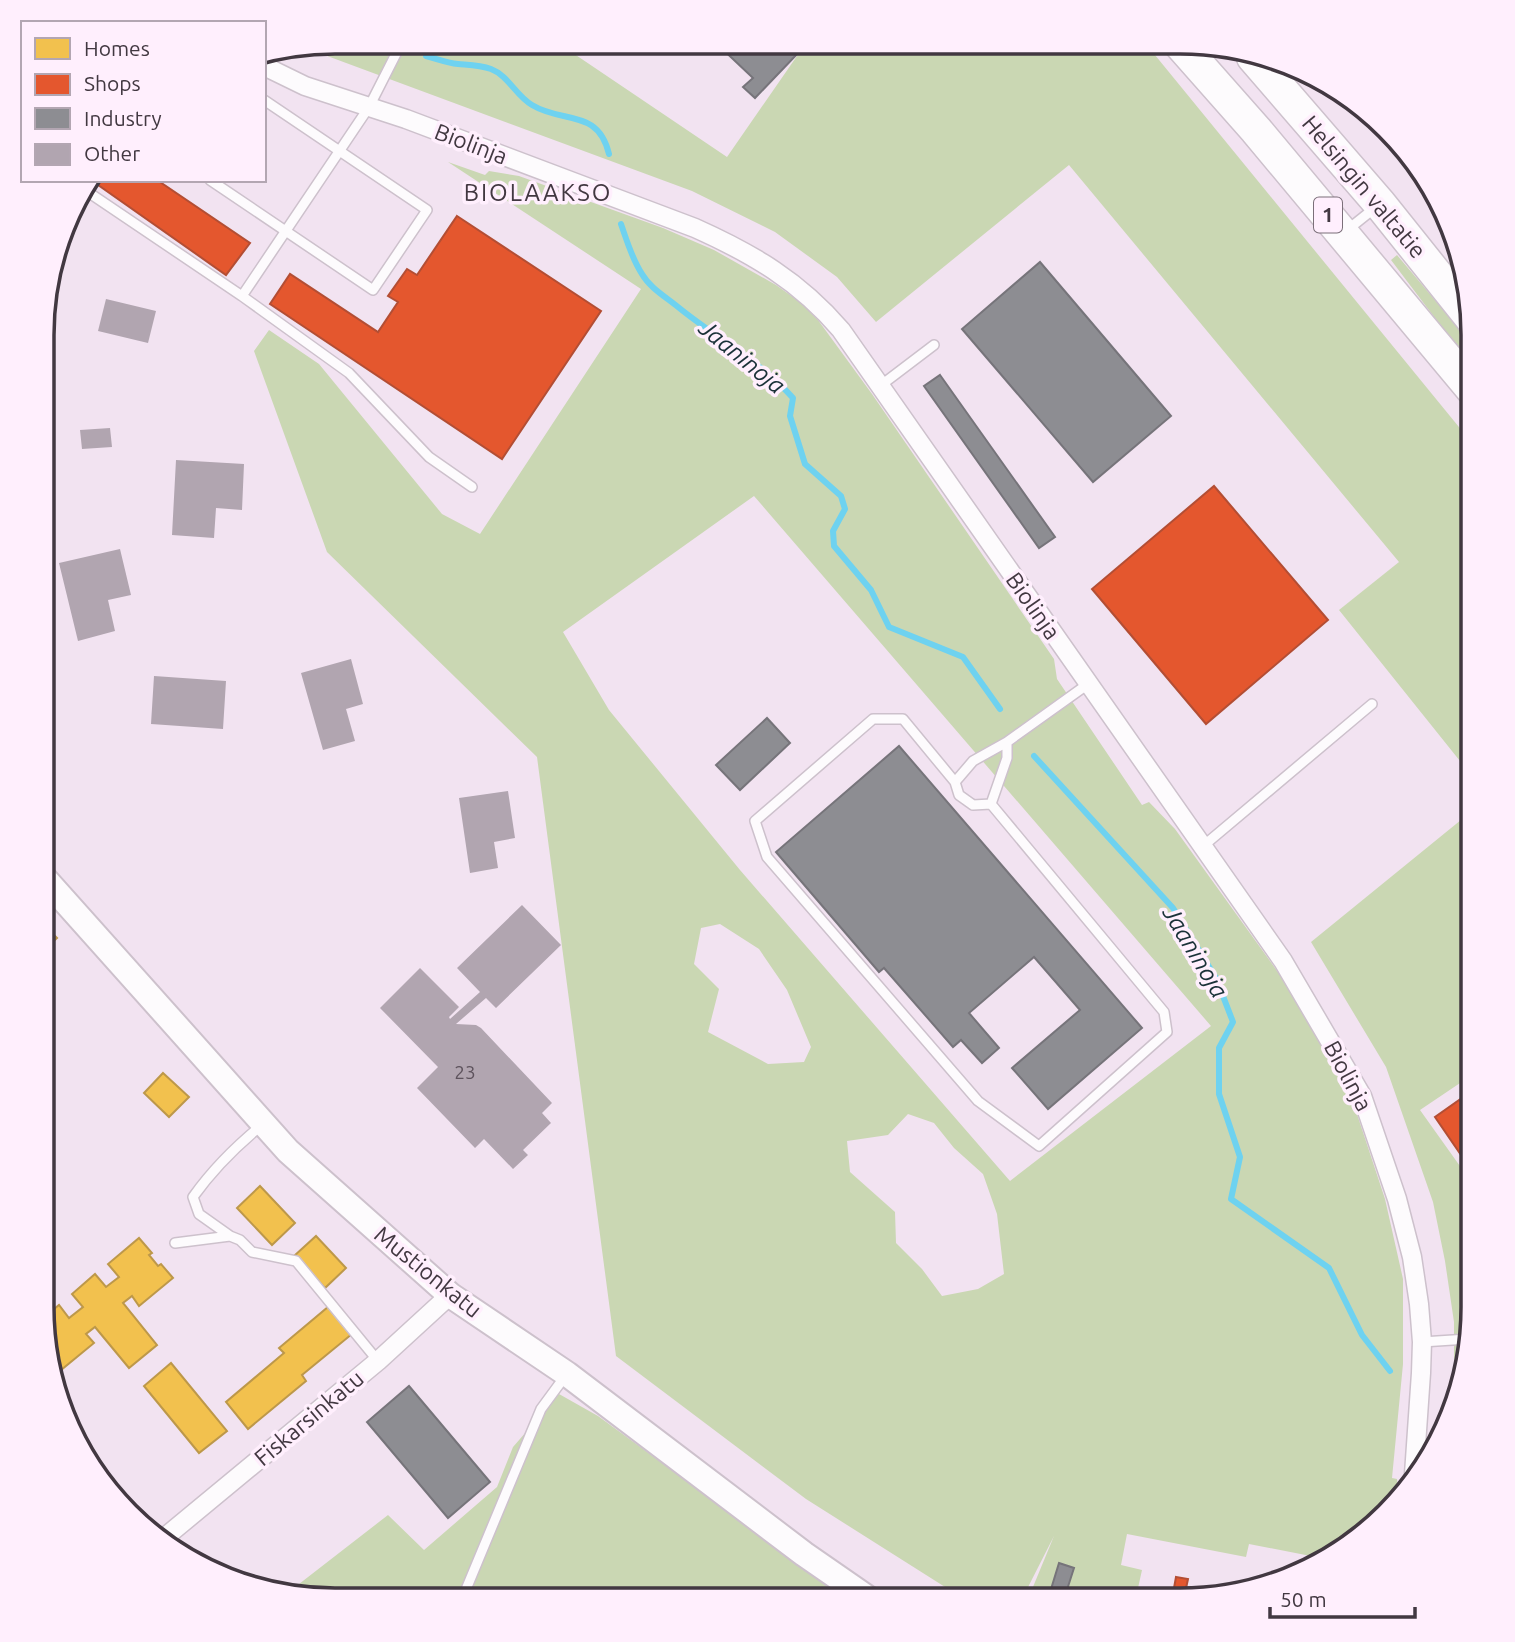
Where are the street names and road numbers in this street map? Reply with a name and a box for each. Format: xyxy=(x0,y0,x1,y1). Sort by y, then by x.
street label: Helsingin valtatie xyxy=(1298,111,1431,263)
street label: Biolinja xyxy=(431,118,511,169)
road number: 1 xyxy=(1314,198,1342,232)
street label: Biolinja xyxy=(1001,567,1065,644)
street label: Biolinja xyxy=(1320,1036,1377,1115)
street label: Mustionkatu xyxy=(370,1221,487,1322)
street label: Fiskarsinkatu xyxy=(249,1365,368,1470)

